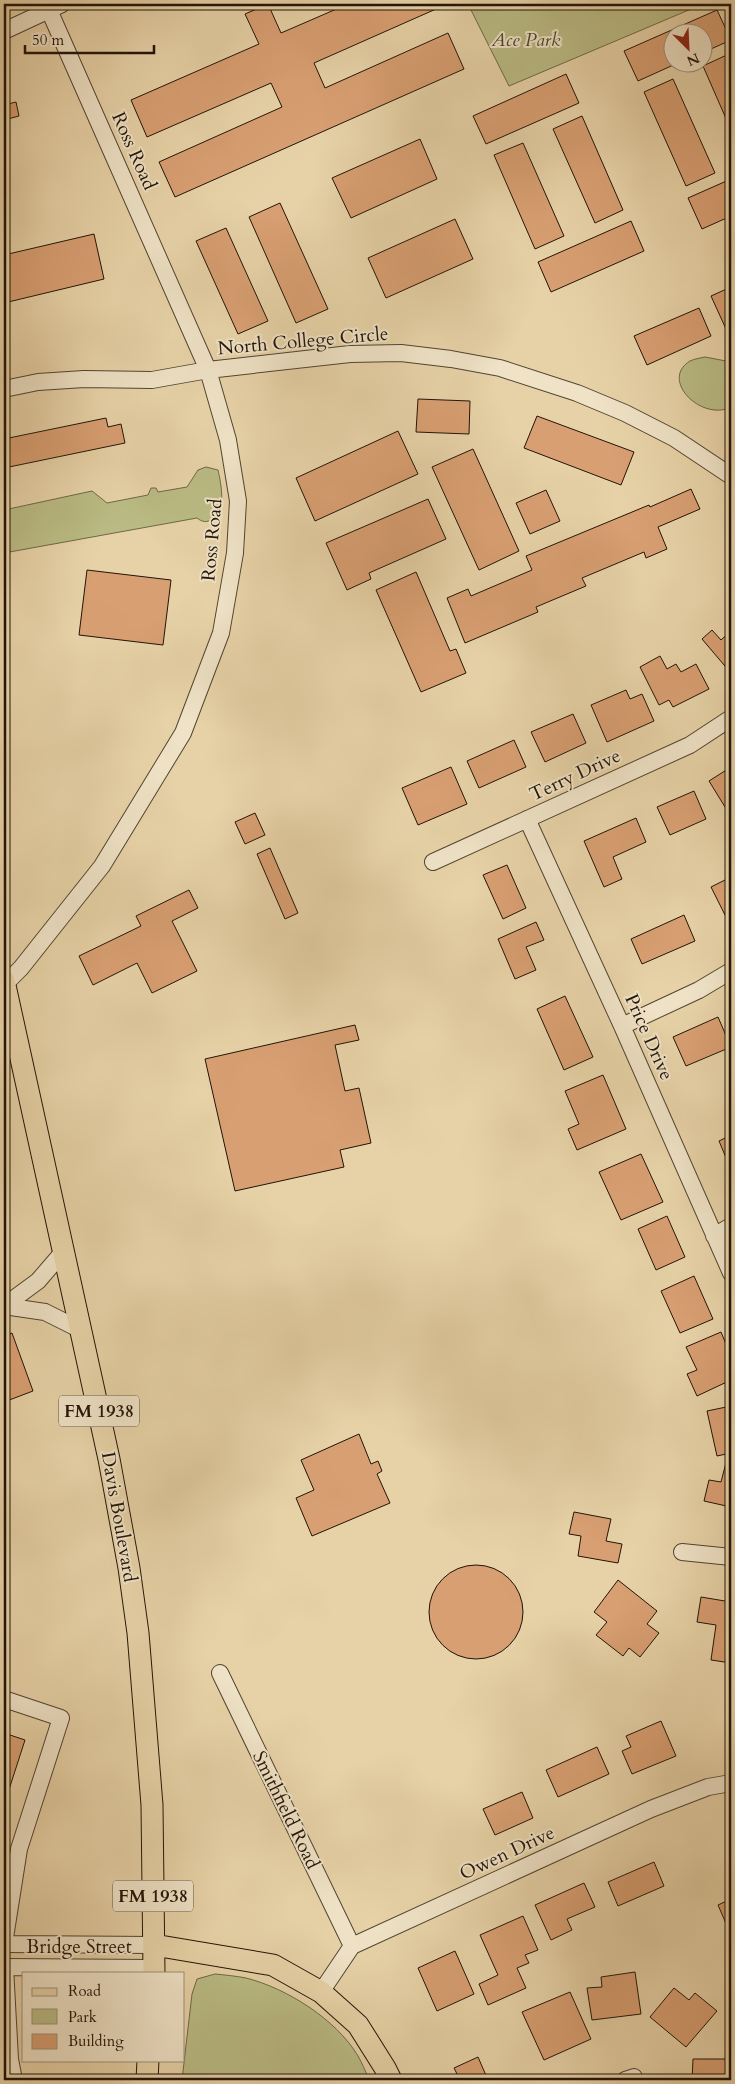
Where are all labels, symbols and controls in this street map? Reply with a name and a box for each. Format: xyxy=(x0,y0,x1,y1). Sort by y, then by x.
scale bar xyxy=(25,22,154,54)
north arrow xyxy=(662,22,712,72)
park label: Ace Park xyxy=(491,27,561,53)
text: 50 m xyxy=(32,30,64,50)
text: N xyxy=(684,48,703,71)
street label: Ross Road xyxy=(105,108,163,194)
street label: North College Circle xyxy=(217,321,389,361)
street label: Ross Road xyxy=(195,498,229,582)
street label: Terry Drive xyxy=(525,743,625,807)
street label: Price Drive xyxy=(618,990,680,1084)
road number: FM 1938 xyxy=(59,1395,139,1426)
street label: Davis Boulevard xyxy=(95,1450,143,1584)
street label: Smithfield Road xyxy=(246,1747,326,1873)
street label: Owen Drive xyxy=(455,1820,559,1886)
road number: FM 1938 xyxy=(113,1880,193,1912)
street label: Bridge Street xyxy=(26,1934,132,1960)
legend xyxy=(22,1972,185,2062)
text: Road xyxy=(68,1981,101,2001)
text: Park xyxy=(68,2007,97,2027)
text: Building xyxy=(68,2031,124,2051)

